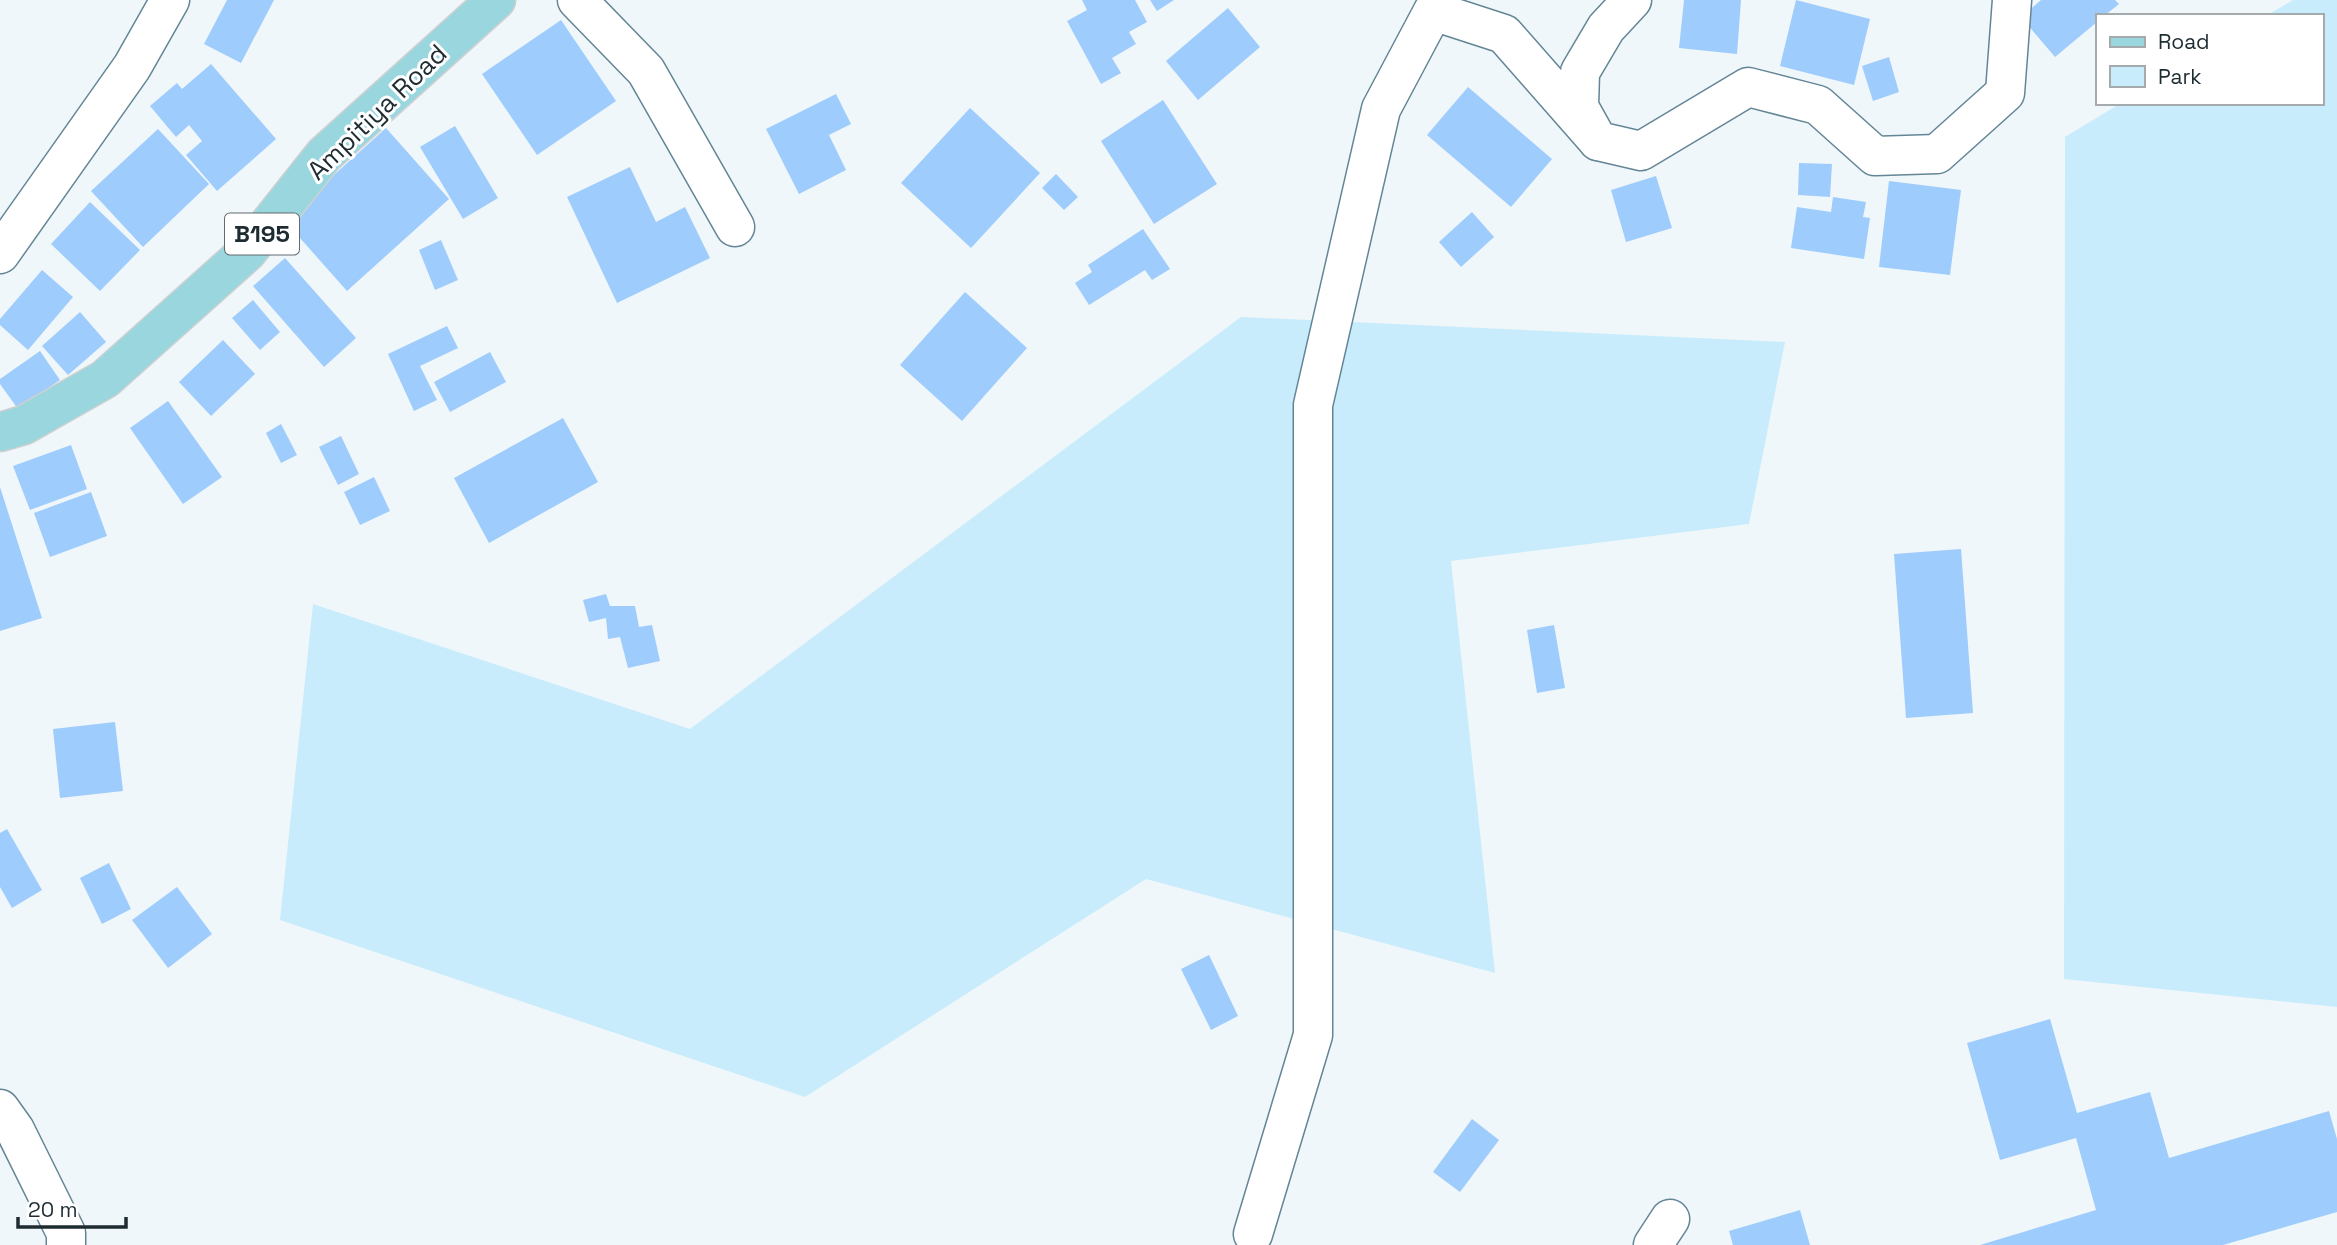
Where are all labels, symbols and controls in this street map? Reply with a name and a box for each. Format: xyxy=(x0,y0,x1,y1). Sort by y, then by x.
legend xyxy=(2096,14,2323,105)
text: Road xyxy=(2158,28,2210,55)
street label: Ampitiya Road xyxy=(300,37,454,187)
text: Park xyxy=(2158,63,2202,90)
road number: B195 xyxy=(225,214,299,255)
scale bar xyxy=(18,1186,126,1230)
text: 20 m xyxy=(28,1196,78,1223)

